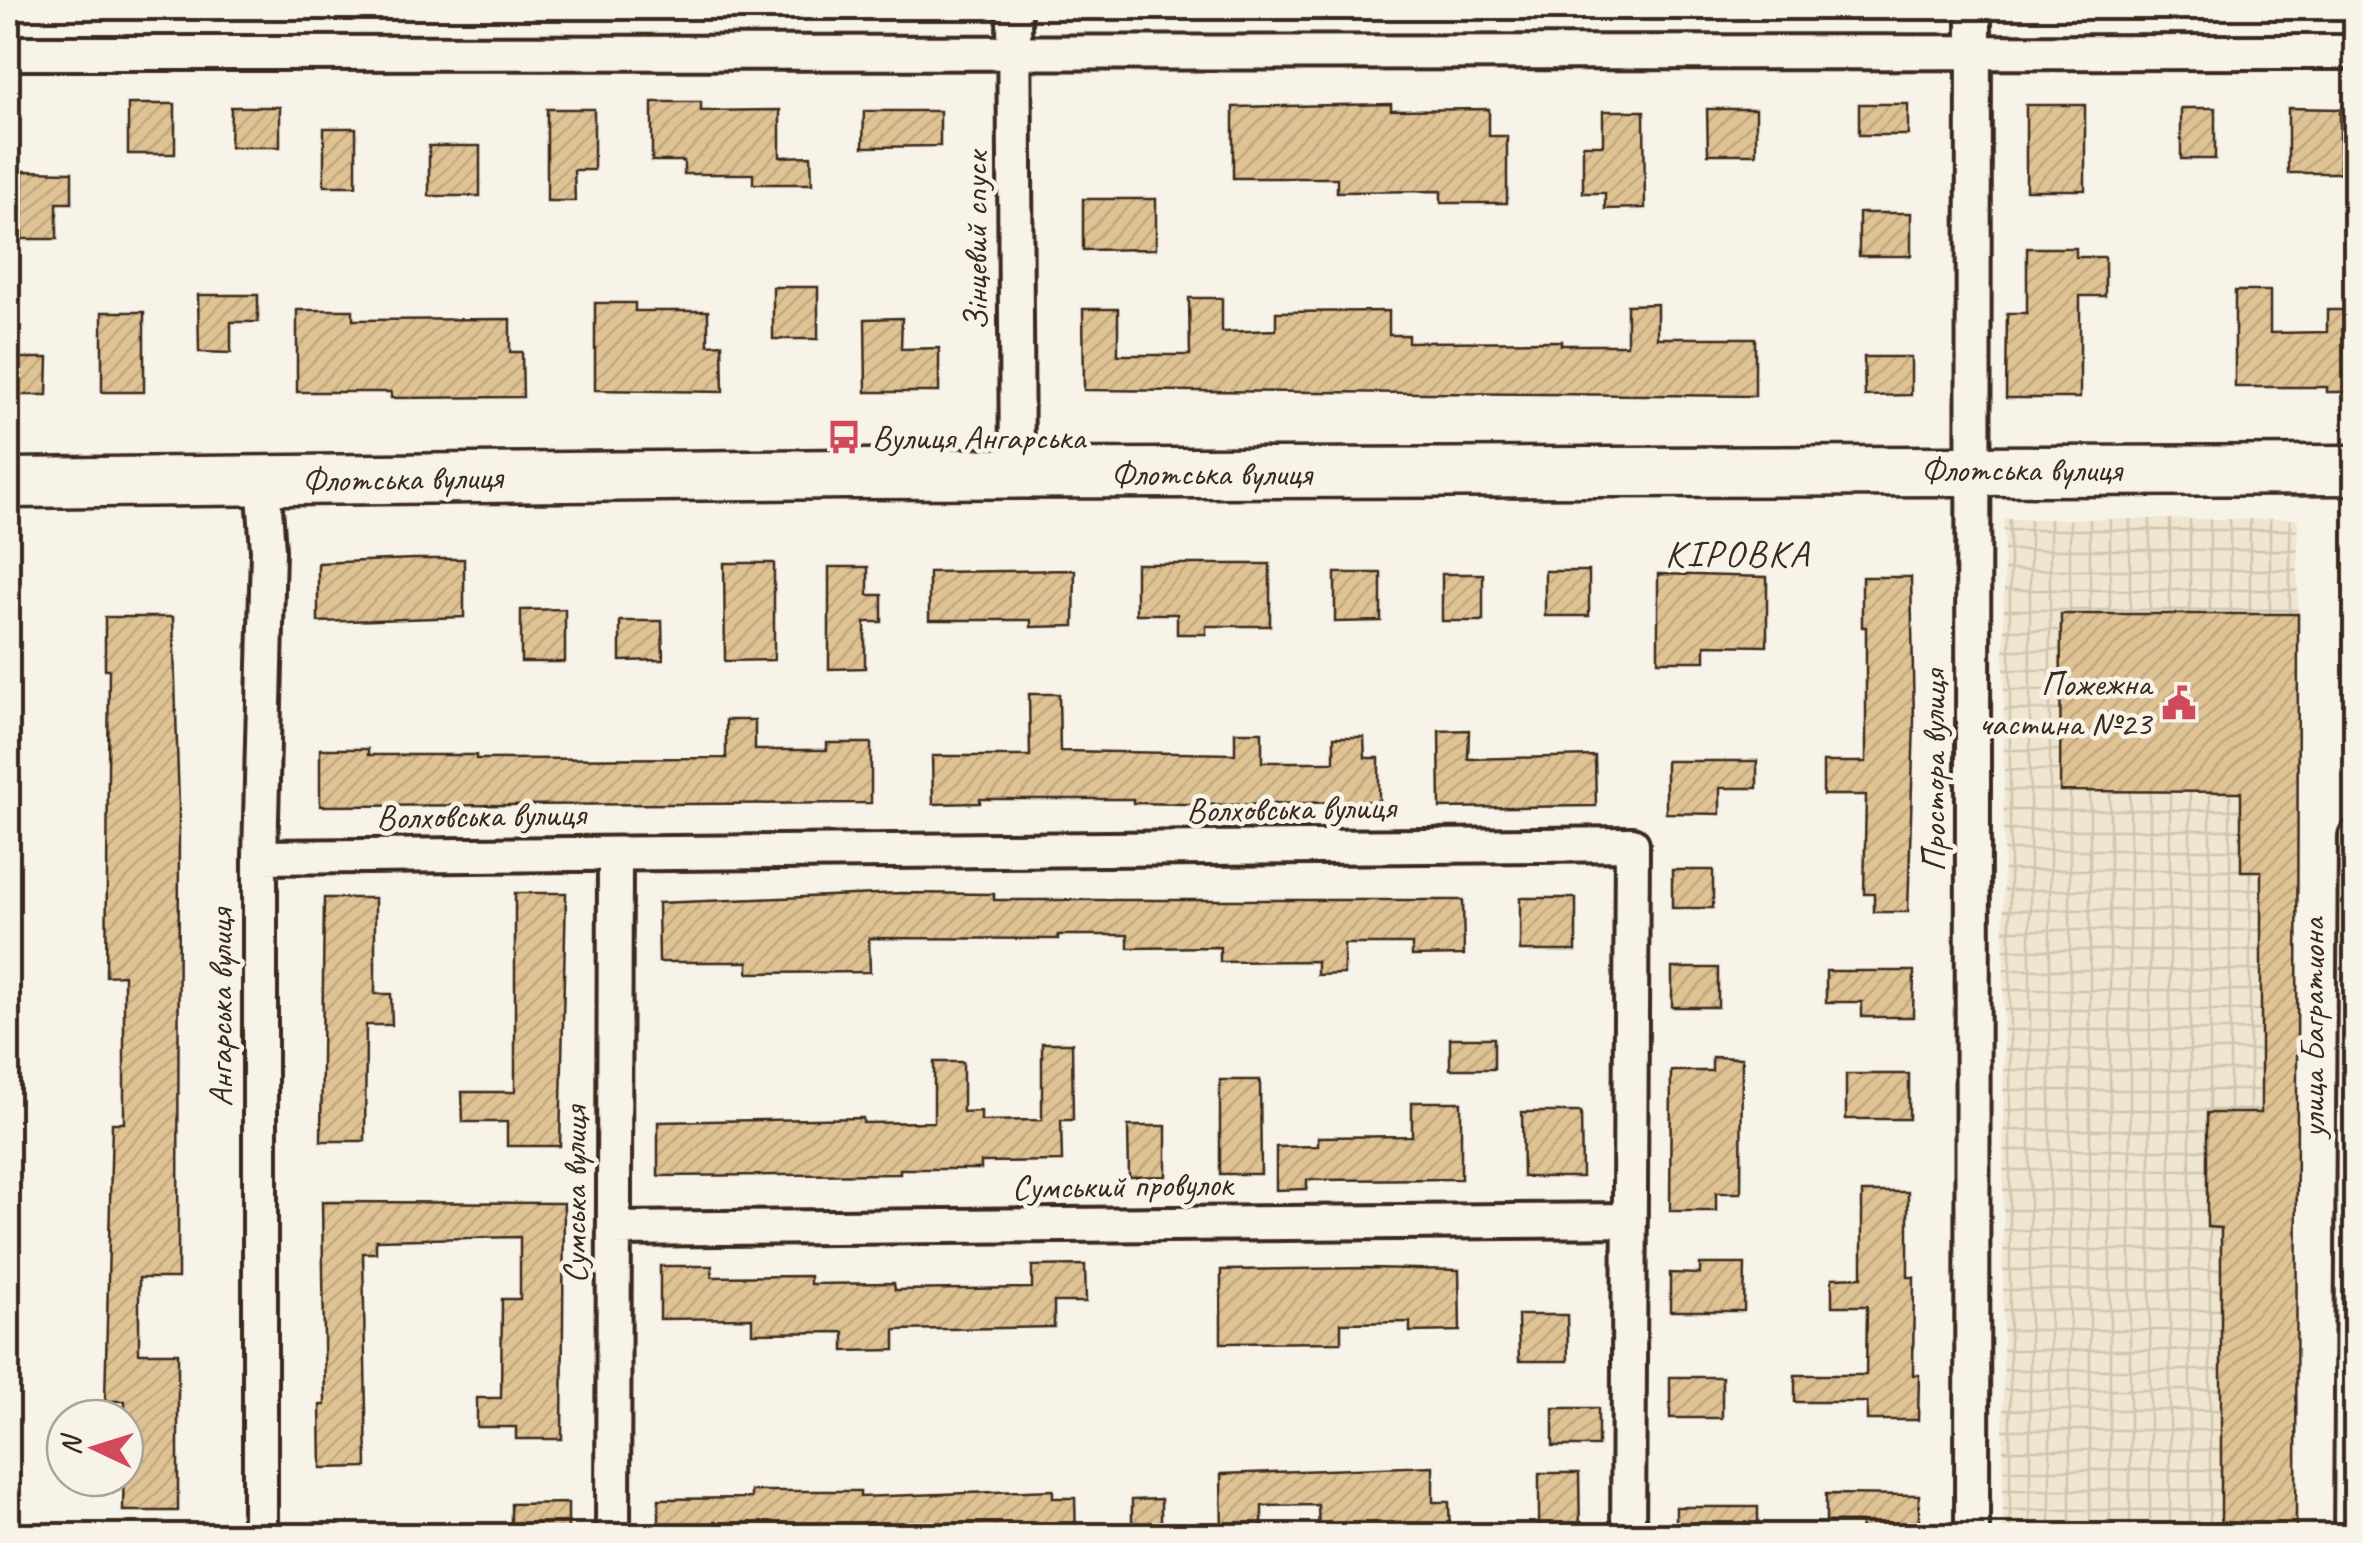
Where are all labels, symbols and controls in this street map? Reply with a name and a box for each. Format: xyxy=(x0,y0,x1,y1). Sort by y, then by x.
street label: Зінцевий спуск xyxy=(953,148,998,330)
place label: Вулиця Ангарська xyxy=(872,415,1087,460)
bus stop icon: Вулиця Ангарська xyxy=(825,418,863,456)
street label: Флотська вулиця xyxy=(1921,447,2123,492)
street label: Флотська вулиця xyxy=(1111,451,1313,496)
street label: Флотська вулиця xyxy=(301,454,505,503)
district label: КІРОВКА xyxy=(1665,530,1811,577)
place label: Пожежна частина №23 xyxy=(1979,661,2154,746)
street label: Простора вулиця xyxy=(1911,667,1956,872)
public building icon: Пожежна частина №23 xyxy=(2160,684,2198,722)
street label: Волховська вулиця xyxy=(1186,784,1399,833)
street label: Волховська вулиця xyxy=(376,791,589,840)
street label: Ангарська вулиця xyxy=(198,907,243,1107)
street label: улица Багратиона xyxy=(2290,916,2335,1140)
street label: Сумська вулиця xyxy=(552,1104,597,1284)
street label: Сумський провулок xyxy=(1011,1161,1236,1210)
north arrow xyxy=(45,1398,145,1498)
text: N xyxy=(52,1432,89,1456)

